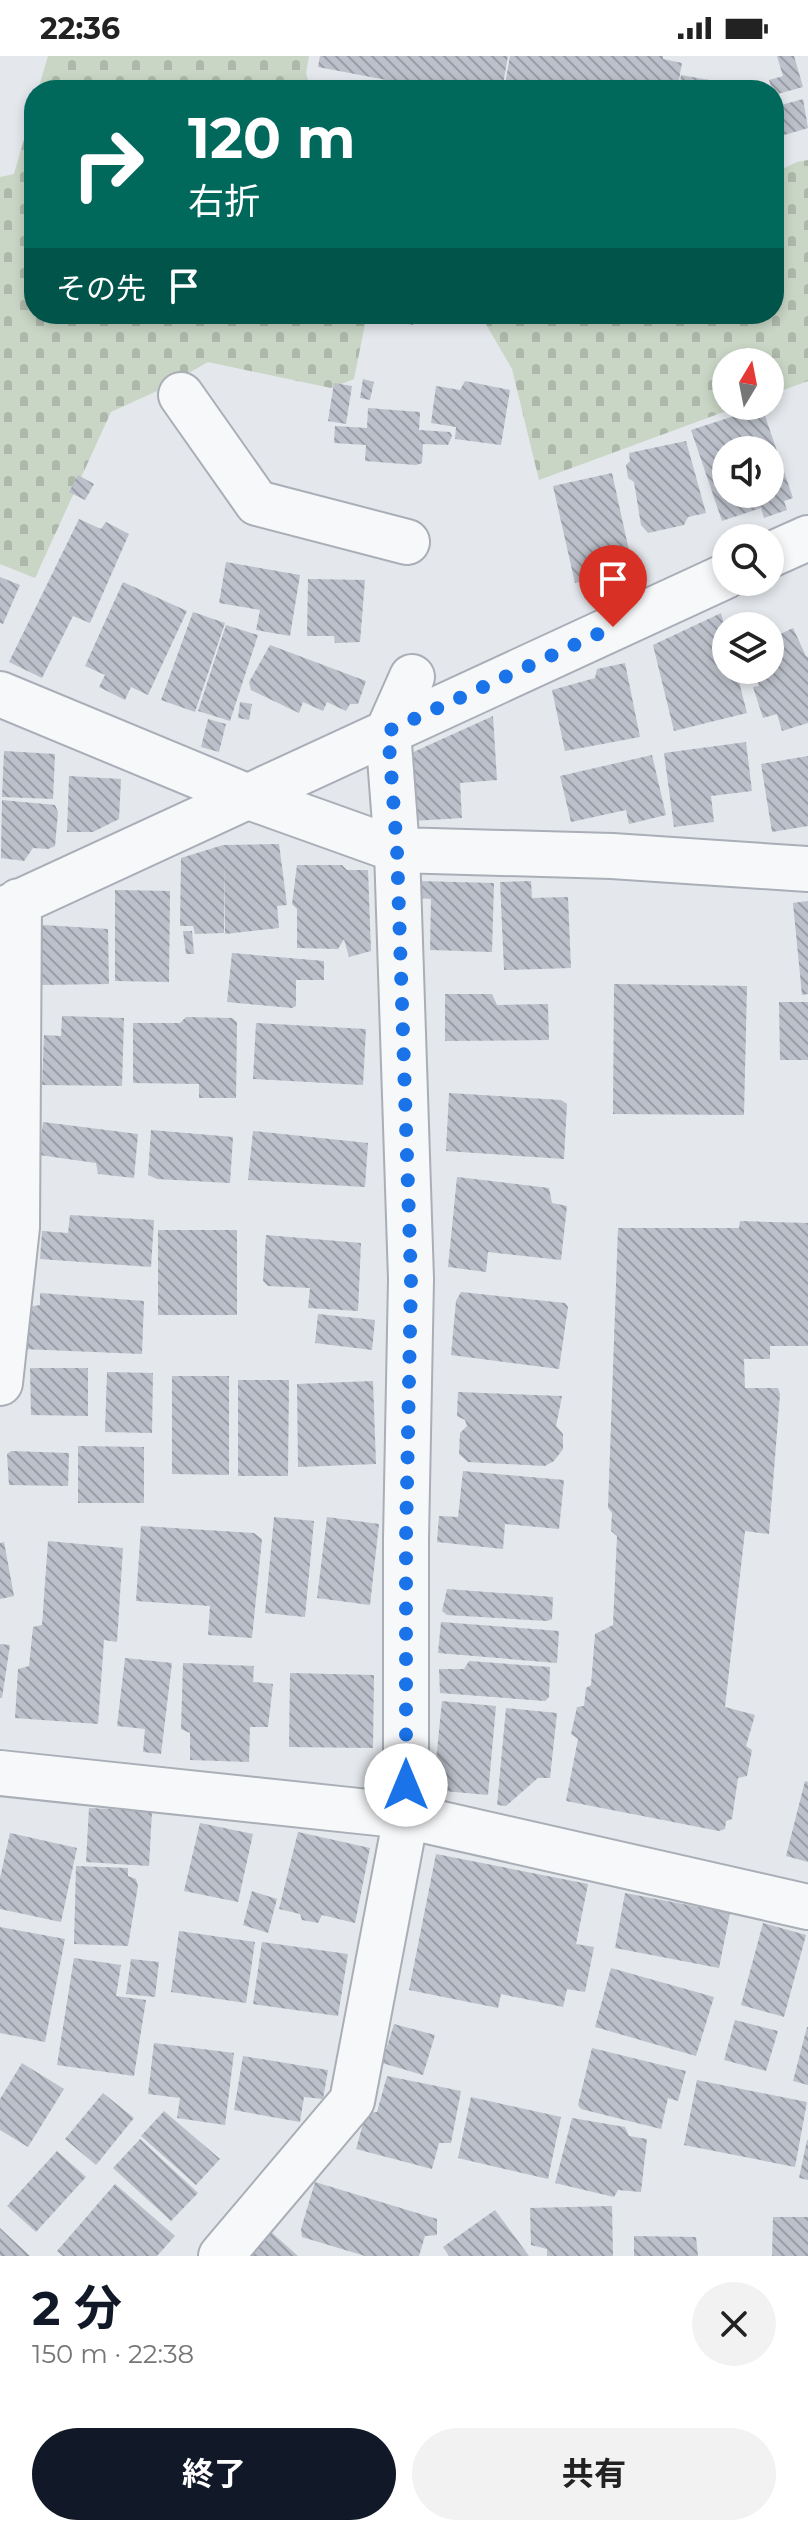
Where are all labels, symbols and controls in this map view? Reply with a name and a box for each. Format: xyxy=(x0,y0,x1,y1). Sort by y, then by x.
text: 22:36 xyxy=(40,10,120,47)
text: 120 m xyxy=(188,104,356,172)
icon: right xyxy=(56,112,160,216)
text: 右折 xyxy=(188,179,260,223)
icon: arrive xyxy=(162,264,206,308)
text: その先 xyxy=(56,270,146,307)
north arrow xyxy=(712,348,784,420)
map controls xyxy=(712,348,784,684)
button: sound xyxy=(712,436,784,508)
button: search xyxy=(712,524,784,596)
pin xyxy=(579,545,647,627)
icon: arrive xyxy=(591,557,635,601)
button: layers xyxy=(712,612,784,684)
position arrow xyxy=(364,1743,448,1827)
text: 2 分 xyxy=(32,2279,122,2337)
button: close xyxy=(692,2282,776,2366)
text: 150 m · 22:38 xyxy=(32,2338,194,2370)
button: 終了 xyxy=(32,2428,396,2520)
button: 共有 xyxy=(412,2428,776,2520)

